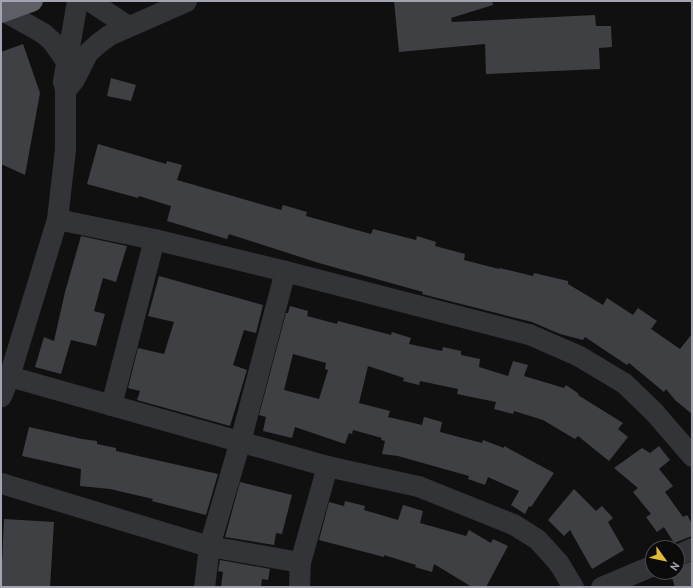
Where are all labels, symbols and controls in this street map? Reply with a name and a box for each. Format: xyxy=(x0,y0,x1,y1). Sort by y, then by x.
north arrow xyxy=(645,540,685,580)
text: N xyxy=(666,559,682,573)

